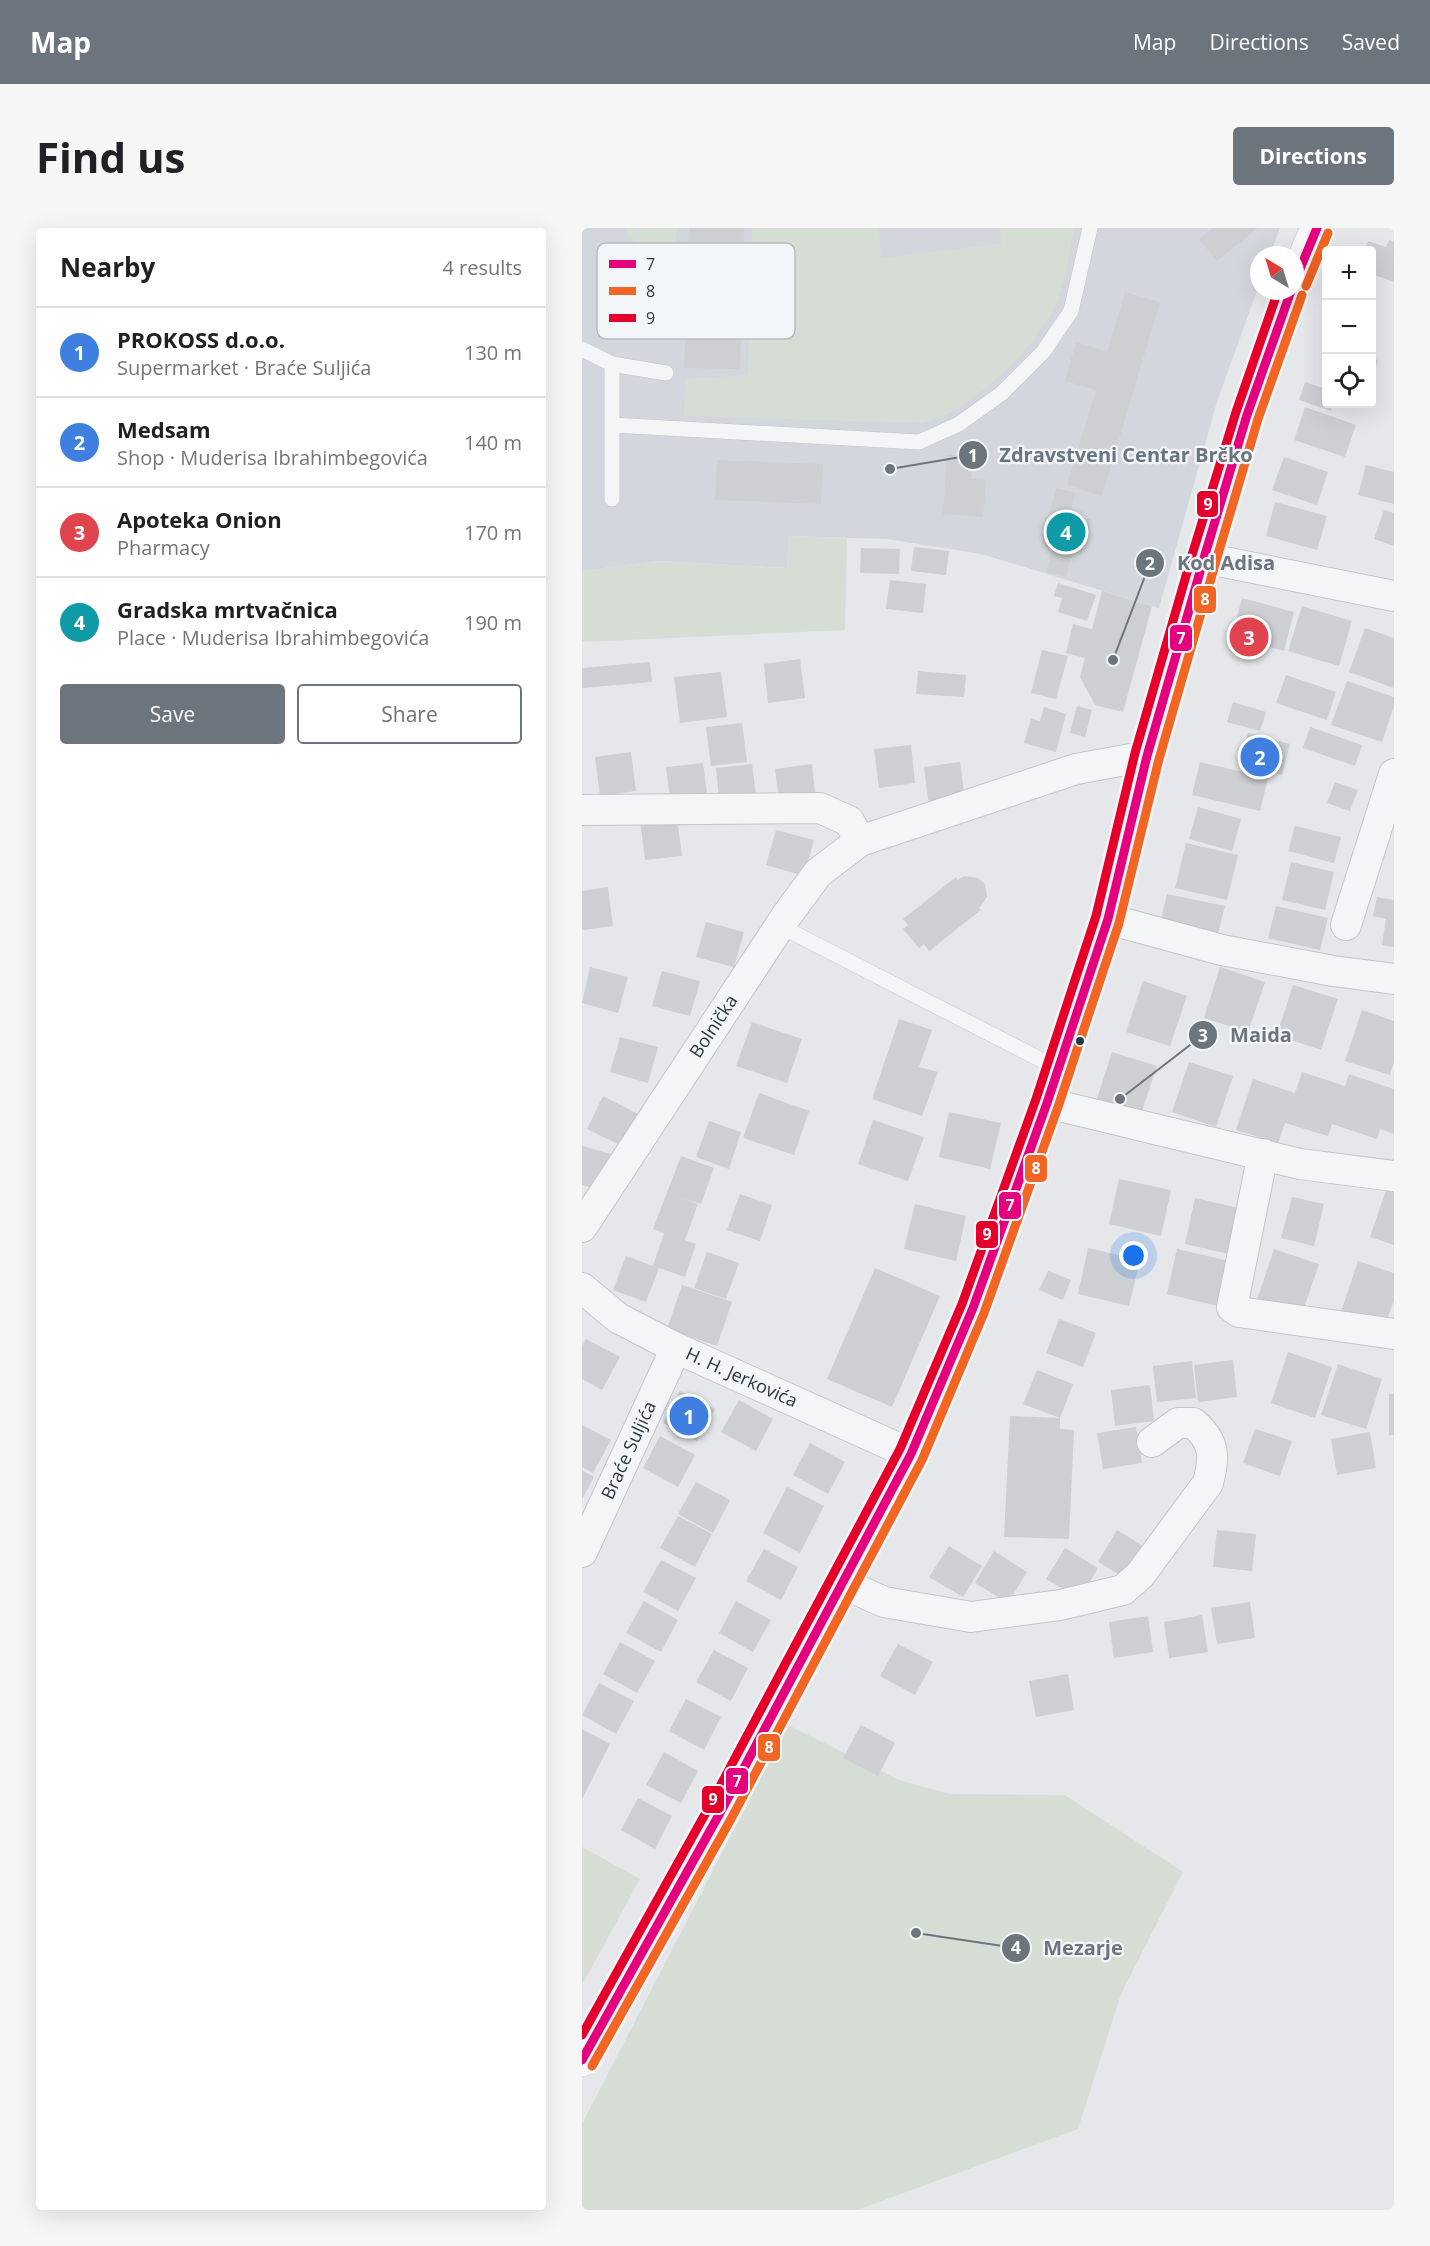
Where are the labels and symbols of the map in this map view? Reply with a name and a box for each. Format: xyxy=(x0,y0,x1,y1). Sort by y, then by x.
legend xyxy=(597,243,795,339)
north arrow xyxy=(1250,246,1304,300)
text: 7 xyxy=(646,253,655,275)
text: 8 xyxy=(646,280,655,302)
text: 9 xyxy=(646,307,655,329)
callout: Zdravstveni Centar Brčko xyxy=(958,436,1265,474)
text: Zdravstveni Centar Brčko xyxy=(999,441,1253,468)
text: 1 xyxy=(968,443,978,467)
line badge: 9 xyxy=(1196,490,1219,518)
text: 9 xyxy=(1203,493,1213,515)
pin: 4 xyxy=(1046,510,1086,554)
callout: Kod Adisa xyxy=(1135,544,1287,582)
text: Kod Adisa xyxy=(1177,549,1275,576)
text: 2 xyxy=(1145,551,1155,575)
line badge: 8 xyxy=(1193,585,1217,614)
text: 8 xyxy=(1200,588,1210,610)
pin: 3 xyxy=(1230,614,1268,660)
line badge: 7 xyxy=(1169,624,1193,652)
text: 7 xyxy=(1176,627,1186,649)
pin: 2 xyxy=(1240,734,1280,780)
street label: Bolnička xyxy=(684,990,742,1062)
callout: Maida xyxy=(1188,1016,1304,1054)
text: Maida xyxy=(1230,1021,1292,1048)
text: 3 xyxy=(1198,1023,1208,1047)
unlabelled marker xyxy=(1074,1035,1086,1047)
line badge: 8 xyxy=(1024,1154,1048,1183)
text: 8 xyxy=(1031,1157,1041,1179)
line badge: 7 xyxy=(998,1191,1022,1220)
text: 7 xyxy=(1005,1194,1015,1216)
line badge: 9 xyxy=(975,1220,999,1249)
text: 9 xyxy=(982,1223,992,1245)
your location xyxy=(1119,1241,1148,1270)
street label: H. H. Jerkovića xyxy=(682,1341,802,1412)
pin: 1 xyxy=(670,1394,708,1438)
street label: Braće Suljića xyxy=(595,1397,661,1503)
line badge: 8 xyxy=(757,1733,781,1762)
text: 8 xyxy=(764,1736,774,1758)
line badge: 7 xyxy=(725,1767,749,1795)
text: 7 xyxy=(732,1770,742,1792)
line badge: 9 xyxy=(701,1785,725,1814)
text: 9 xyxy=(708,1788,718,1810)
callout: Mezarje xyxy=(1001,1929,1135,1967)
text: Mezarje xyxy=(1043,1934,1123,1961)
text: 4 xyxy=(1011,1935,1021,1959)

